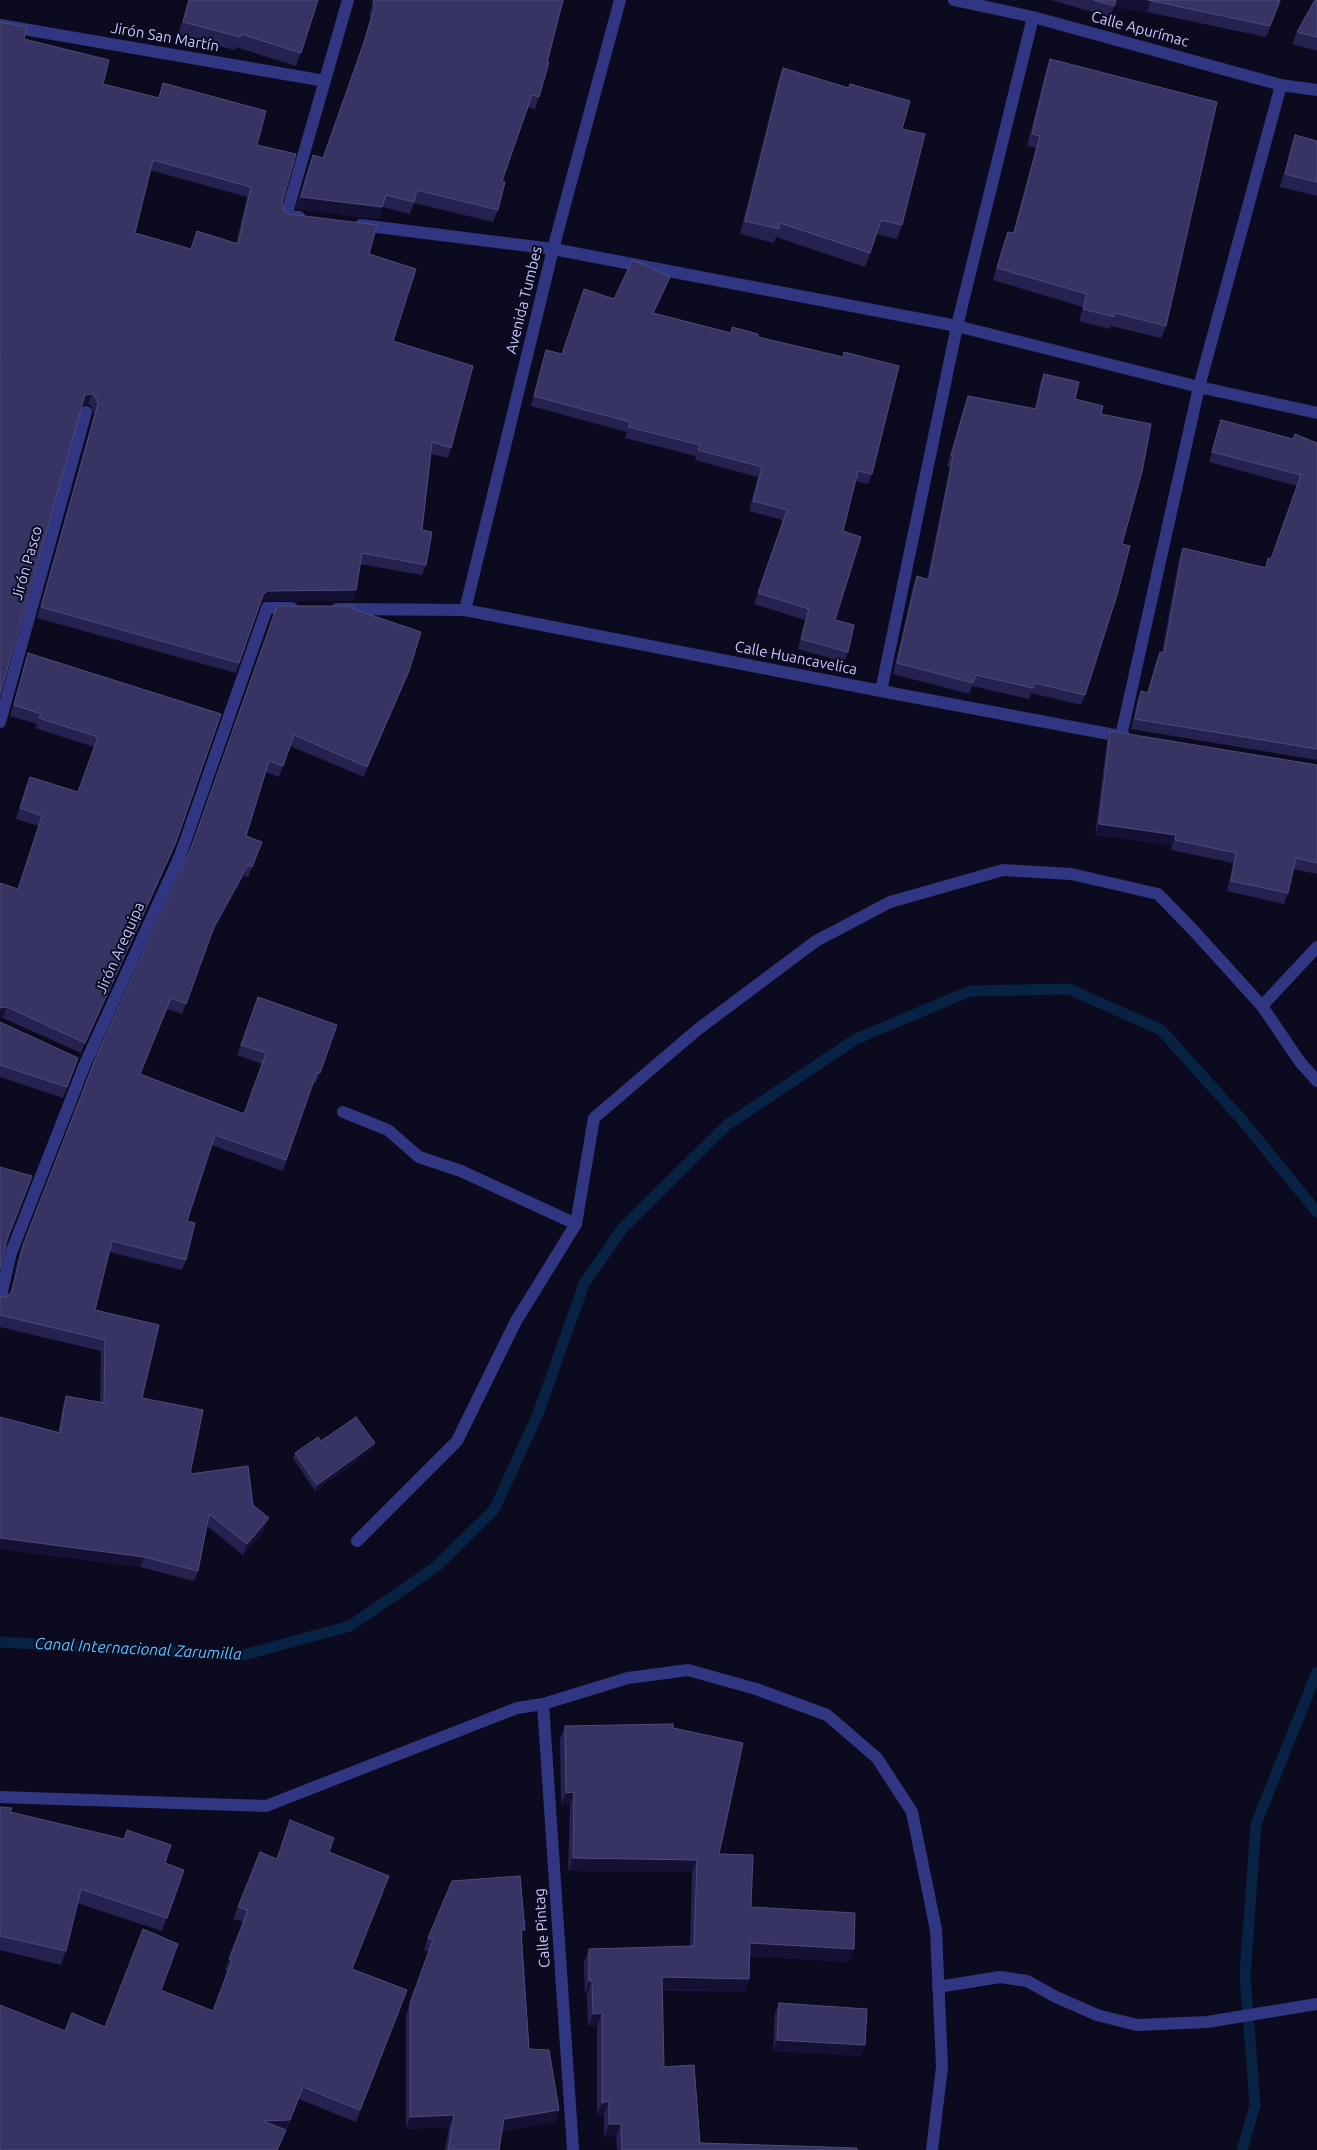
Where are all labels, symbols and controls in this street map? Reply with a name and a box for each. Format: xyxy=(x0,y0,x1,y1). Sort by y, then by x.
street label: Calle Apurímac xyxy=(1089,7,1191,51)
street label: Jirón San Martín xyxy=(109,19,221,55)
street label: Avenida Tumbes xyxy=(502,244,546,356)
street label: Jirón Pasco xyxy=(8,524,46,602)
street label: Calle Huancavelica xyxy=(733,637,859,679)
street label: Jirón Arequipa xyxy=(92,899,148,997)
water label: Canal Internacional Zarumilla xyxy=(34,1634,242,1664)
street label: Calle Pintag xyxy=(530,1888,554,1968)

